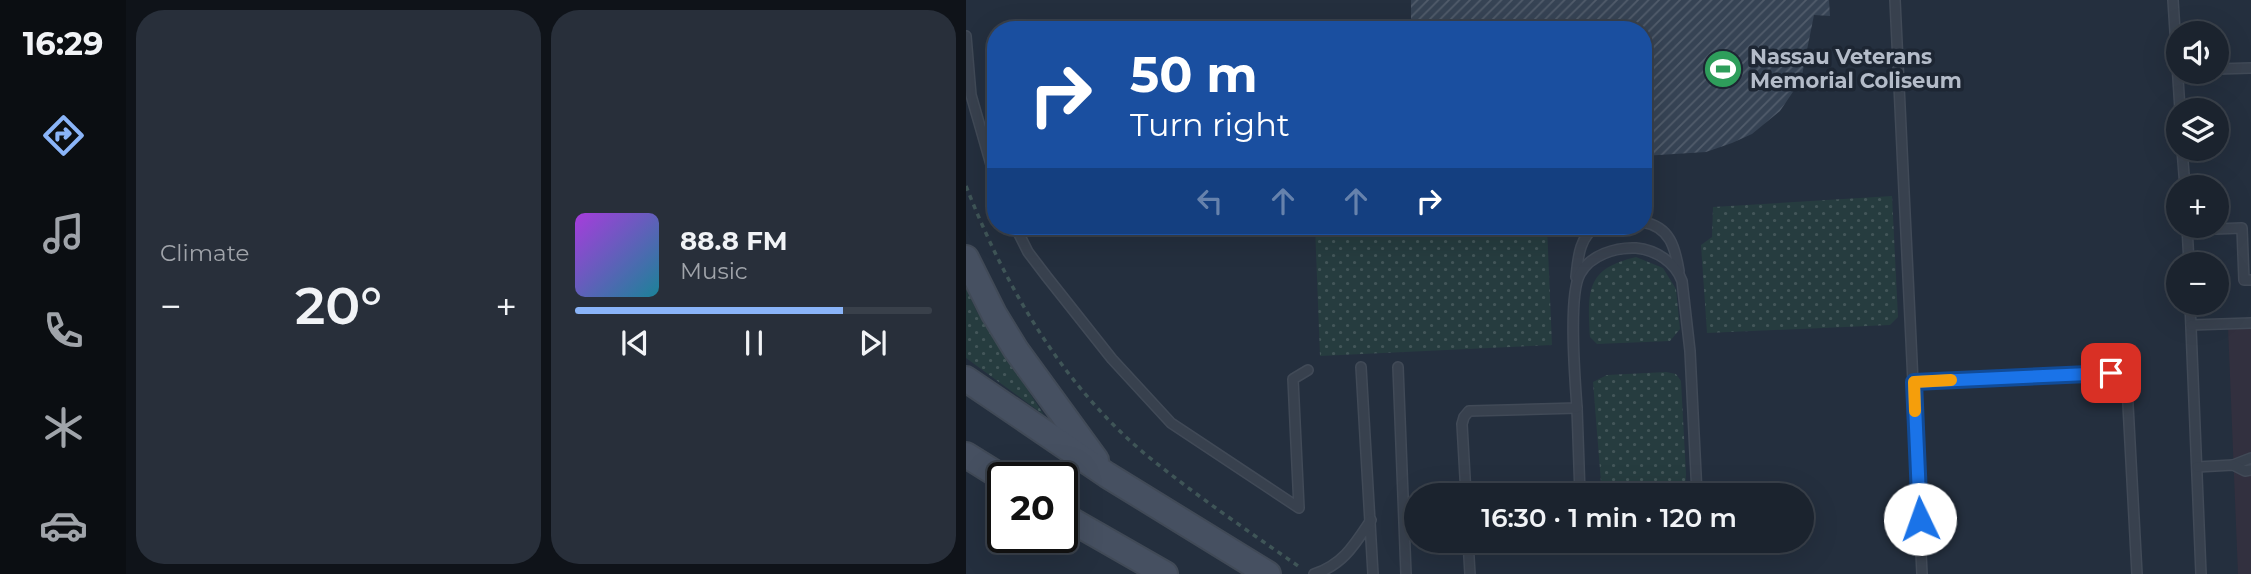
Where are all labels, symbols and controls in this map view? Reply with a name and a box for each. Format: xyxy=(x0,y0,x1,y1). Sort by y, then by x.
map controls xyxy=(2166,21,2229,315)
button: sound xyxy=(2166,21,2229,84)
text: 16:29 xyxy=(23,24,103,63)
place label: Nassau Veterans Memorial Coliseum xyxy=(1750,44,1962,93)
text: 50 m xyxy=(1130,45,1258,104)
sports icon: Nassau Veterans Memorial Coliseum xyxy=(1702,48,1744,90)
icon: right xyxy=(1015,49,1106,140)
button: layers xyxy=(2166,98,2229,161)
text: Turn right xyxy=(1130,105,1290,144)
icon: directions xyxy=(39,111,88,160)
button: + xyxy=(2166,175,2229,238)
icon: left xyxy=(1191,182,1229,220)
icon: ahead xyxy=(1264,182,1302,220)
icon: ahead xyxy=(1337,182,1375,220)
icon: right xyxy=(1410,182,1448,220)
icon: music xyxy=(39,209,88,258)
text: 88.8 FM xyxy=(680,225,788,257)
text: Climate xyxy=(160,239,249,267)
button: − xyxy=(2166,252,2229,315)
text: Music xyxy=(680,257,748,285)
text: 20° xyxy=(295,274,382,337)
text: − xyxy=(160,283,182,330)
text: + xyxy=(495,283,517,330)
icon: phone xyxy=(39,306,88,355)
icon: previous xyxy=(616,324,654,362)
icon: pause xyxy=(735,324,773,362)
icon: next xyxy=(854,324,892,362)
pin xyxy=(2081,343,2141,403)
icon: arrive xyxy=(2092,354,2130,392)
icon: climate xyxy=(39,403,88,452)
speed limit sign: 20 xyxy=(987,462,1078,553)
position arrow xyxy=(1883,482,1957,556)
icon: car xyxy=(39,501,88,550)
text: 16:30 · 1 min · 120 m xyxy=(1481,502,1737,534)

